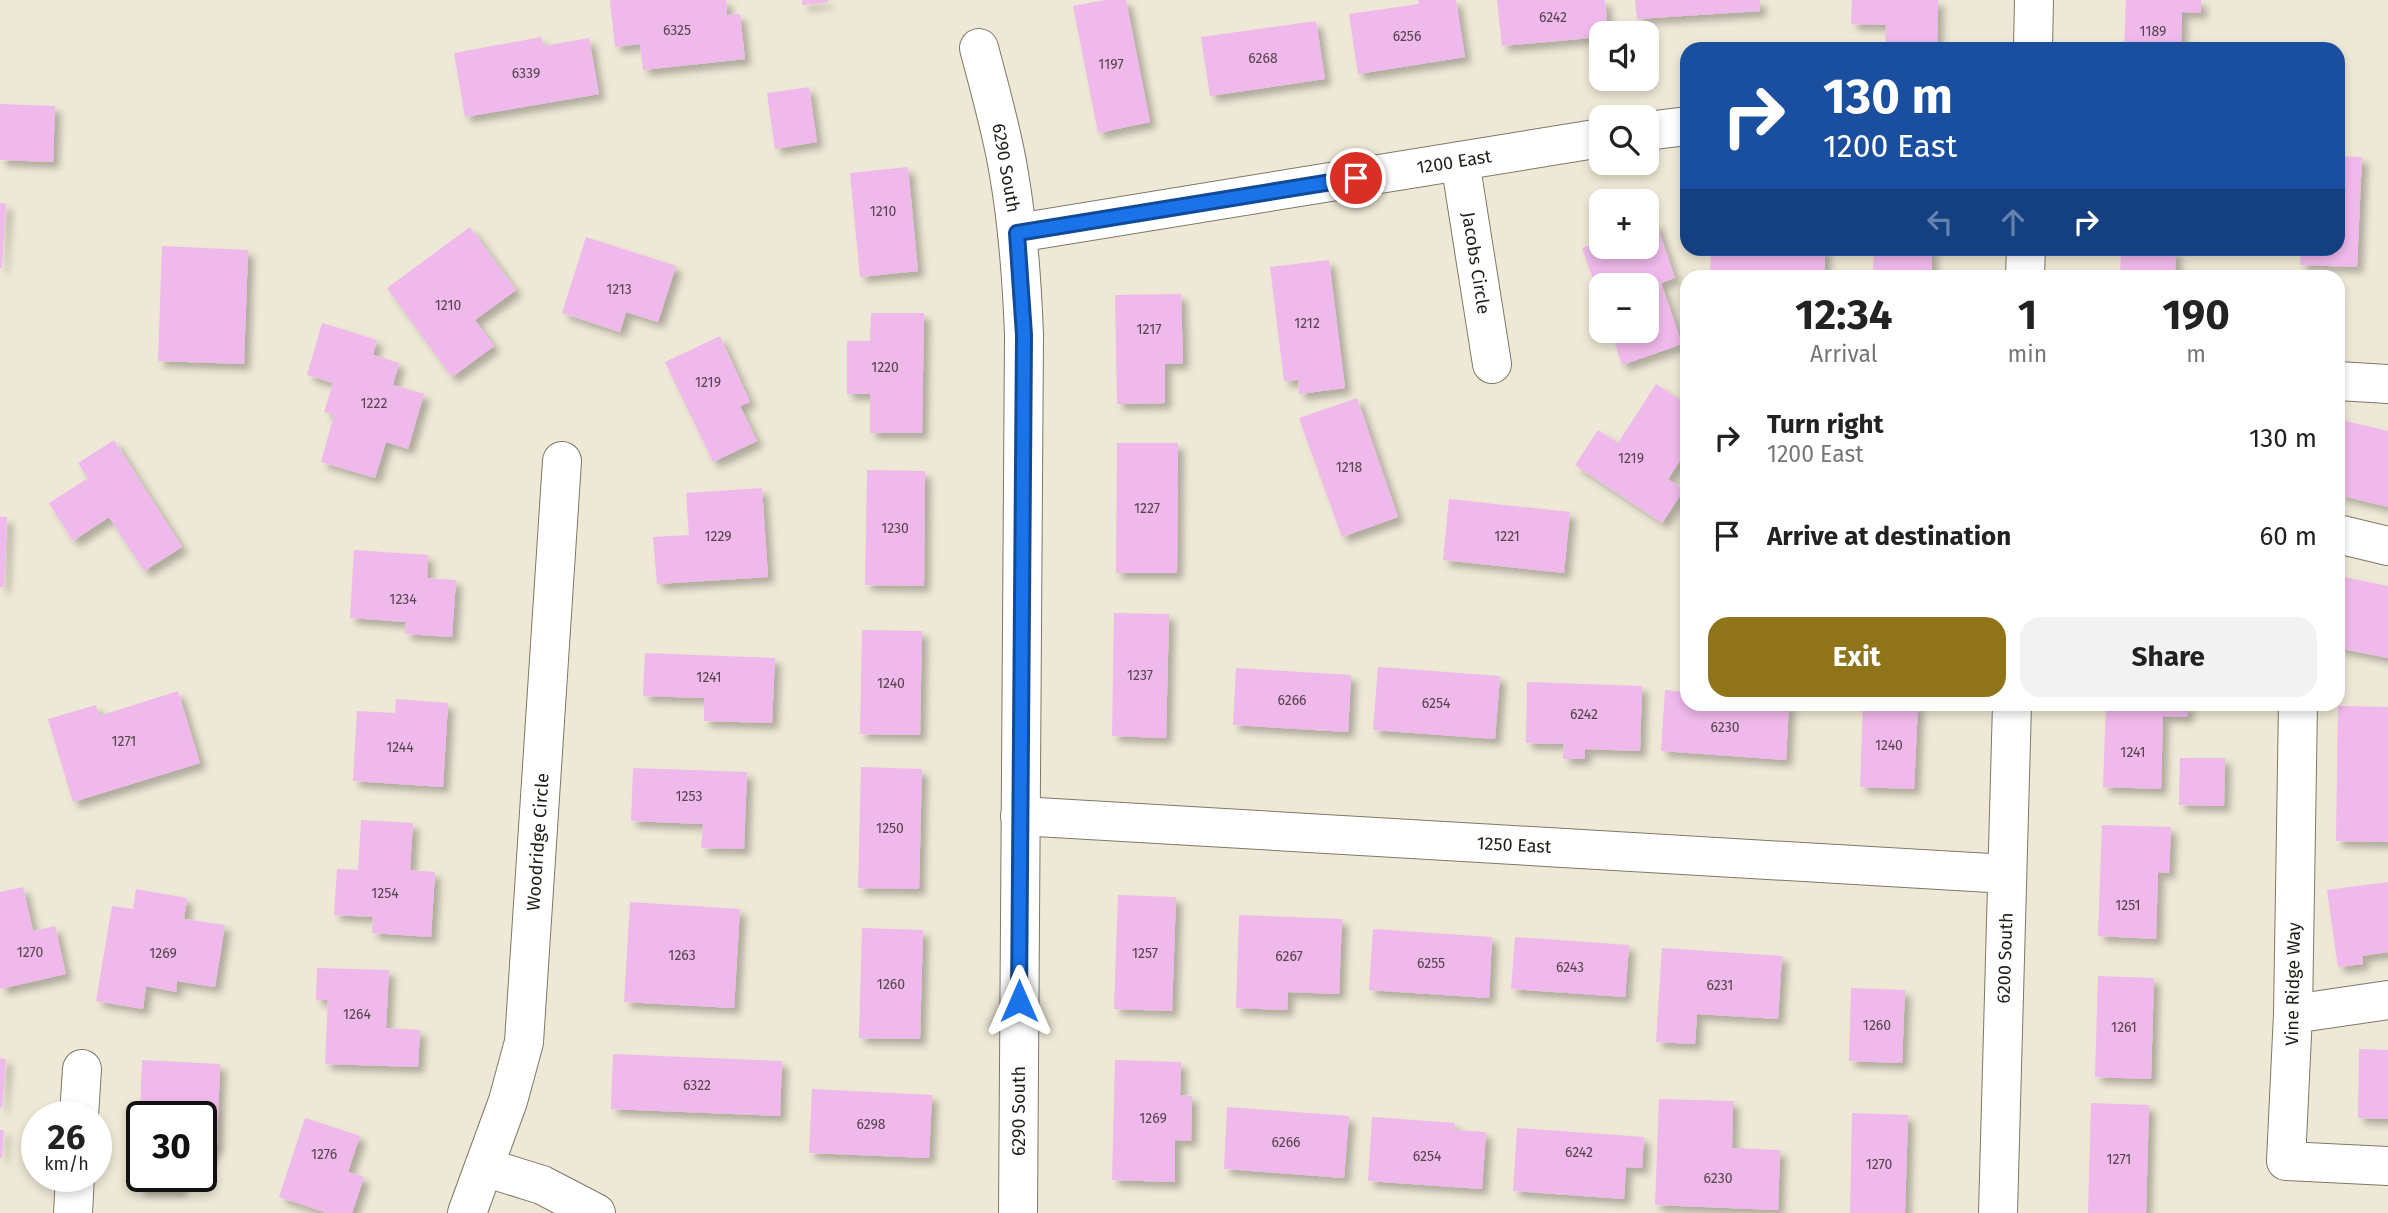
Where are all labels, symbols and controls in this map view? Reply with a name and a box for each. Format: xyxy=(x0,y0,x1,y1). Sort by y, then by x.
house number: 6242 xyxy=(1539,9,1567,26)
map controls xyxy=(1589,21,1659,343)
button: sound xyxy=(1589,21,1659,91)
house number: 6325 xyxy=(663,22,691,39)
house number: 1189 xyxy=(2140,23,2166,40)
house number: 6256 xyxy=(1393,28,1421,45)
house number: 6268 xyxy=(1248,50,1278,67)
house number: 1197 xyxy=(1098,56,1124,73)
house number: 6339 xyxy=(512,65,540,82)
text: 130 m xyxy=(1823,67,1953,126)
icon: right xyxy=(1708,70,1799,161)
button: search xyxy=(1589,105,1659,175)
street label: 6290 South xyxy=(987,122,1025,214)
text: 1200 East xyxy=(1823,127,1957,165)
street label: 1200 East xyxy=(1415,145,1493,179)
pin xyxy=(1326,148,1386,208)
icon: arrive xyxy=(1337,159,1375,197)
button: + xyxy=(1589,189,1659,259)
house number: 1210 xyxy=(870,203,896,220)
icon: left xyxy=(1921,203,1959,241)
icon: ahead xyxy=(1994,203,2032,241)
icon: right xyxy=(2067,203,2105,241)
street label: Jacobs Circle xyxy=(1457,210,1495,316)
button: − xyxy=(1589,273,1659,343)
house number: 1213 xyxy=(606,281,632,298)
text: 12:34 xyxy=(1795,290,1893,340)
text: 1 xyxy=(2018,290,2037,340)
text: 190 xyxy=(2162,290,2230,340)
house number: 1210 xyxy=(435,297,461,314)
house number: 1212 xyxy=(1294,315,1320,332)
house number: 1217 xyxy=(1137,321,1161,338)
text: Arrival xyxy=(1810,340,1877,368)
text: min xyxy=(2008,340,2047,368)
text: m xyxy=(2186,340,2206,368)
house number: 1220 xyxy=(871,359,899,376)
house number: 1219 xyxy=(695,374,721,391)
house number: 1222 xyxy=(361,395,387,412)
text: Turn right xyxy=(1767,409,1884,440)
icon: right xyxy=(1708,419,1746,457)
text: 130 m xyxy=(2249,423,2317,454)
text: 1200 East xyxy=(1767,440,1863,468)
house number: 1219 xyxy=(1618,450,1644,467)
house number: 1218 xyxy=(1336,459,1362,476)
house number: 1227 xyxy=(1134,500,1160,517)
icon: arrive xyxy=(1708,517,1746,555)
house number: 1230 xyxy=(881,520,909,537)
text: Arrive at destination xyxy=(1767,521,2011,552)
text: 60 m xyxy=(2259,521,2317,552)
house number: 1229 xyxy=(704,528,732,545)
house number: 1221 xyxy=(1494,528,1520,545)
house number: 1234 xyxy=(389,591,417,608)
button: Exit xyxy=(1708,617,2006,697)
button: Share xyxy=(2020,617,2317,697)
house number: 1237 xyxy=(1127,667,1153,684)
house number: 1241 xyxy=(696,669,722,686)
house number: 1240 xyxy=(877,675,905,692)
house number: 6266 xyxy=(1277,692,1307,709)
house number: 6254 xyxy=(1422,695,1451,712)
house number: 6242 xyxy=(1570,706,1598,723)
house number: 6230 xyxy=(1711,719,1740,736)
house number: 1271 xyxy=(112,733,136,750)
house number: 1240 xyxy=(1875,737,1903,754)
house number: 1244 xyxy=(386,739,414,756)
house number: 1241 xyxy=(2120,744,2146,761)
street label: Woodridge Circle xyxy=(522,772,554,912)
house number: 1253 xyxy=(676,788,702,805)
house number: 1250 xyxy=(876,820,904,837)
street label: 1250 East xyxy=(1476,832,1552,858)
house number: 1254 xyxy=(371,885,399,902)
house number: 1251 xyxy=(2115,897,2141,914)
street label: 6200 South xyxy=(1992,912,2018,1004)
street label: Vine Ridge Way xyxy=(2281,922,2305,1046)
house number: 1270 xyxy=(17,944,44,961)
house number: 1269 xyxy=(149,945,177,962)
house number: 1257 xyxy=(1132,945,1158,962)
house number: 1263 xyxy=(668,947,696,964)
house number: 6267 xyxy=(1275,948,1303,965)
house number: 6255 xyxy=(1417,955,1445,972)
house number: 6243 xyxy=(1556,959,1584,976)
position arrow xyxy=(982,964,1056,1038)
house number: 1260 xyxy=(877,976,905,993)
house number: 6231 xyxy=(1707,977,1733,994)
house number: 1264 xyxy=(343,1006,372,1023)
house number: 1260 xyxy=(1863,1017,1891,1034)
house number: 1261 xyxy=(2111,1019,2137,1036)
street label: 6290 South xyxy=(1008,1066,1030,1156)
house number: 6322 xyxy=(683,1077,711,1094)
speed limit sign: 30 xyxy=(126,1101,217,1192)
house number: 1269 xyxy=(1139,1110,1167,1127)
text: 26 xyxy=(48,1116,85,1158)
house number: 6298 xyxy=(856,1116,886,1133)
house number: 6266 xyxy=(1271,1134,1301,1151)
house number: 6242 xyxy=(1565,1144,1593,1161)
house number: 1276 xyxy=(311,1146,337,1163)
house number: 6254 xyxy=(1413,1148,1442,1165)
house number: 1271 xyxy=(2107,1151,2131,1168)
text: km/h xyxy=(44,1153,89,1175)
house number: 1270 xyxy=(1866,1156,1893,1173)
house number: 6230 xyxy=(1704,1170,1733,1187)

